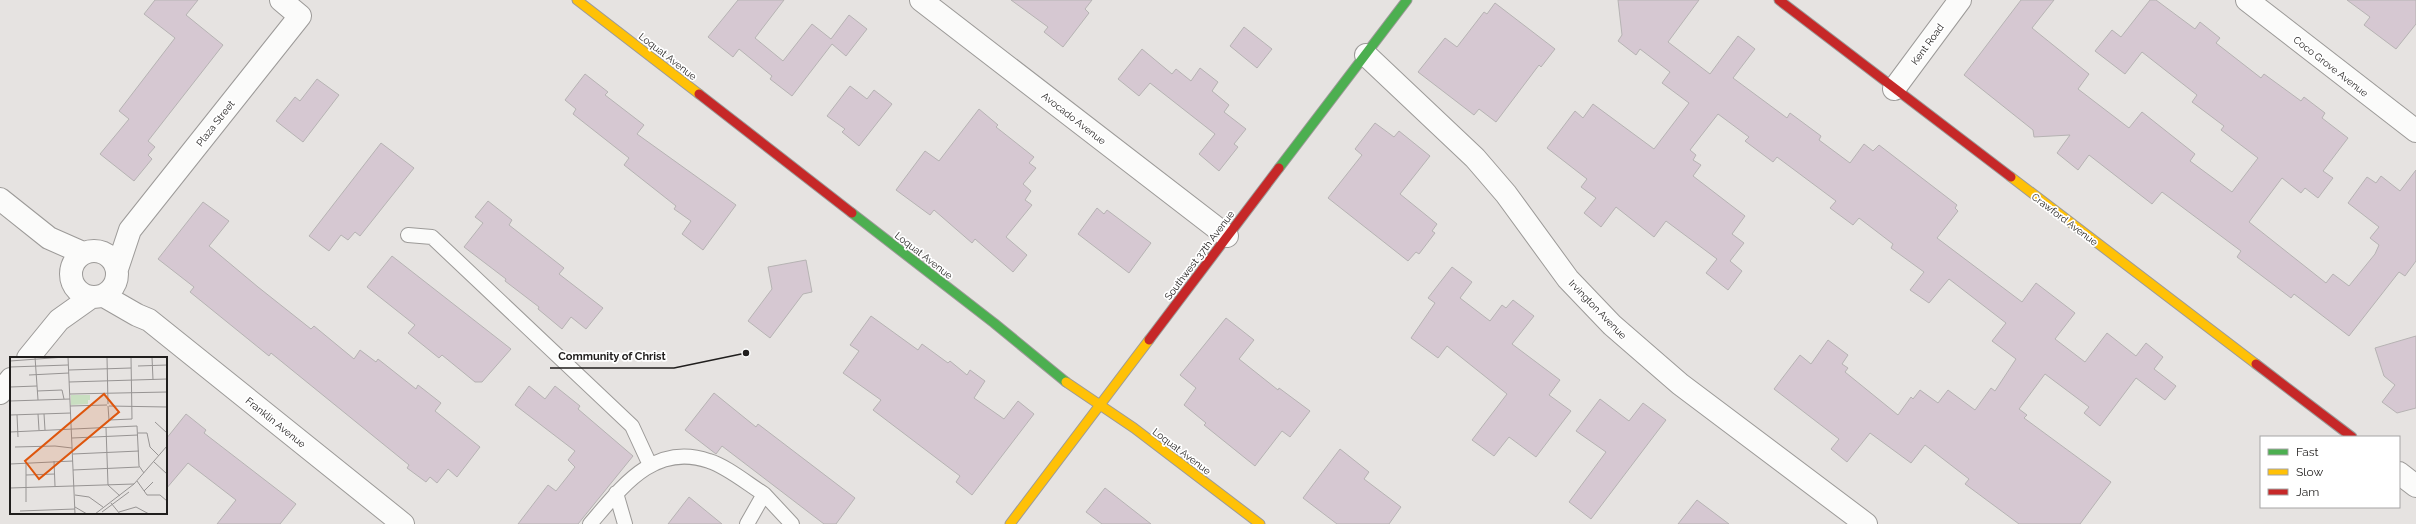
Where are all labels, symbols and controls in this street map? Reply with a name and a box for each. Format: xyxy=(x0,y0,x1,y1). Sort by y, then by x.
street label: Kent Road xyxy=(1909,22,1946,67)
street label: Loquat Avenue xyxy=(637,31,699,82)
street label: Coco Grove Avenue xyxy=(2291,34,2370,99)
street label: Avocado Avenue xyxy=(1040,90,1108,147)
street label: Plaza Street xyxy=(194,98,237,148)
street label: Crawford Avenue xyxy=(2030,191,2100,248)
street label: Southwest 37th Avenue xyxy=(1162,208,1237,302)
street label: Loquat Avenue xyxy=(893,230,955,281)
street label: Irvington Avenue xyxy=(1567,278,1629,341)
callout: Community of Christ xyxy=(550,345,674,368)
text: Community of Christ xyxy=(558,350,667,363)
inset map xyxy=(10,357,167,514)
street label: Franklin Avenue xyxy=(244,395,308,450)
street label: Loquat Avenue xyxy=(1150,426,1213,477)
legend xyxy=(2260,436,2400,508)
text: Fast xyxy=(2296,445,2319,459)
text: Slow xyxy=(2296,465,2323,479)
text: Jam xyxy=(2296,485,2319,499)

